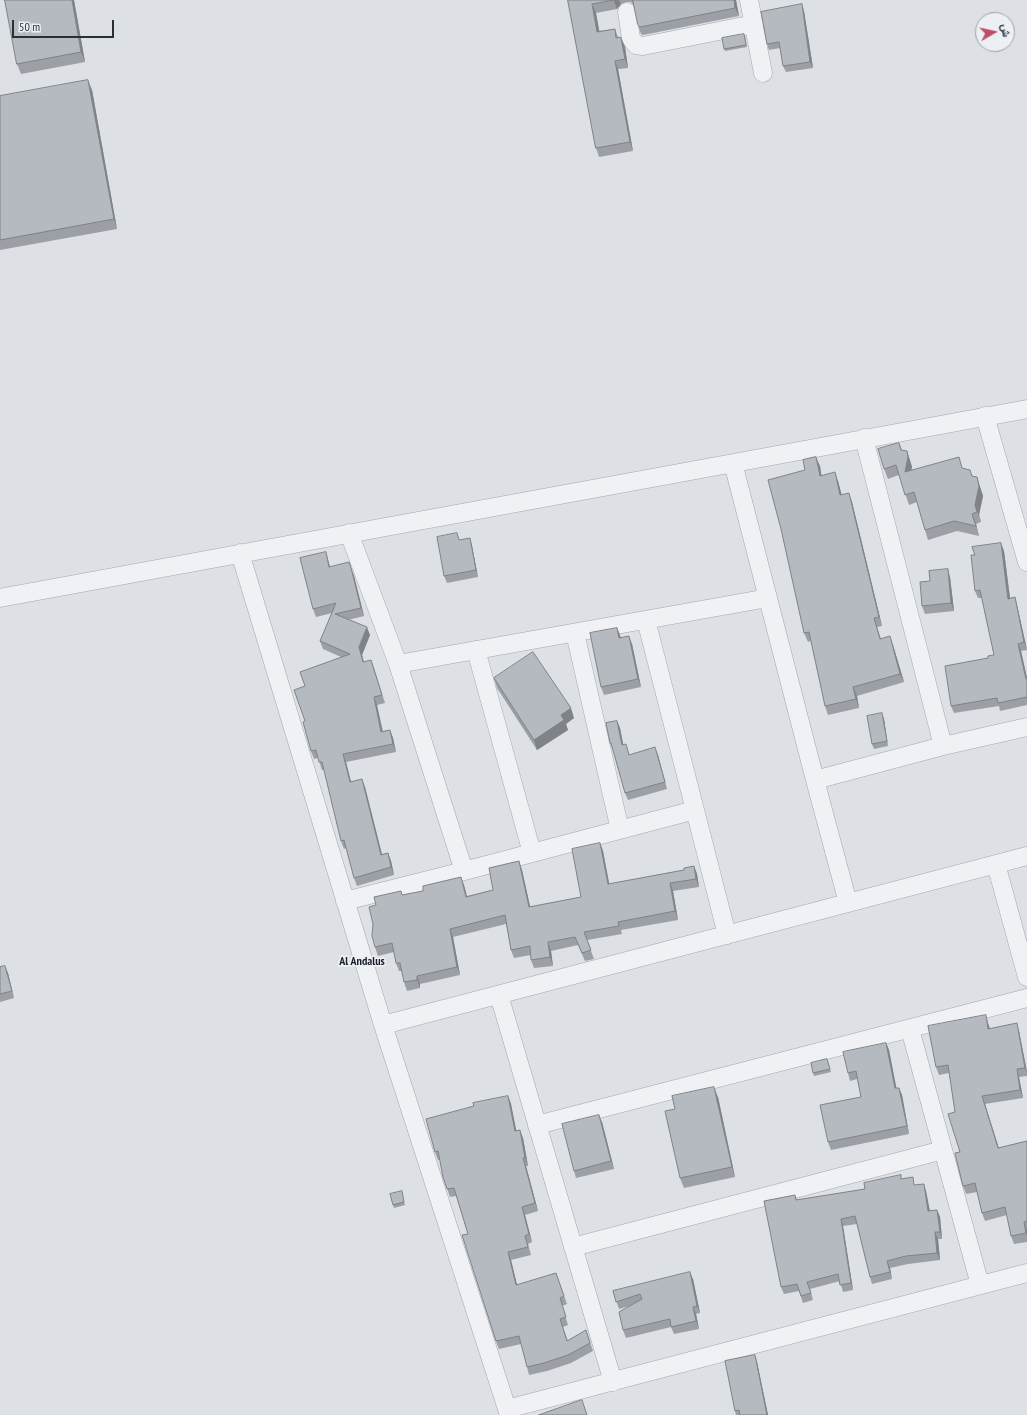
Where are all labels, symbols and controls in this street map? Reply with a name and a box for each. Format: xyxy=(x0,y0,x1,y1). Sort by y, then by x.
scale bar xyxy=(14,12,116,38)
north arrow xyxy=(975,12,1015,52)
text: 50 m xyxy=(19,19,40,34)
text: ش xyxy=(998,23,1014,38)
district label: Al Andalus xyxy=(339,955,385,969)

